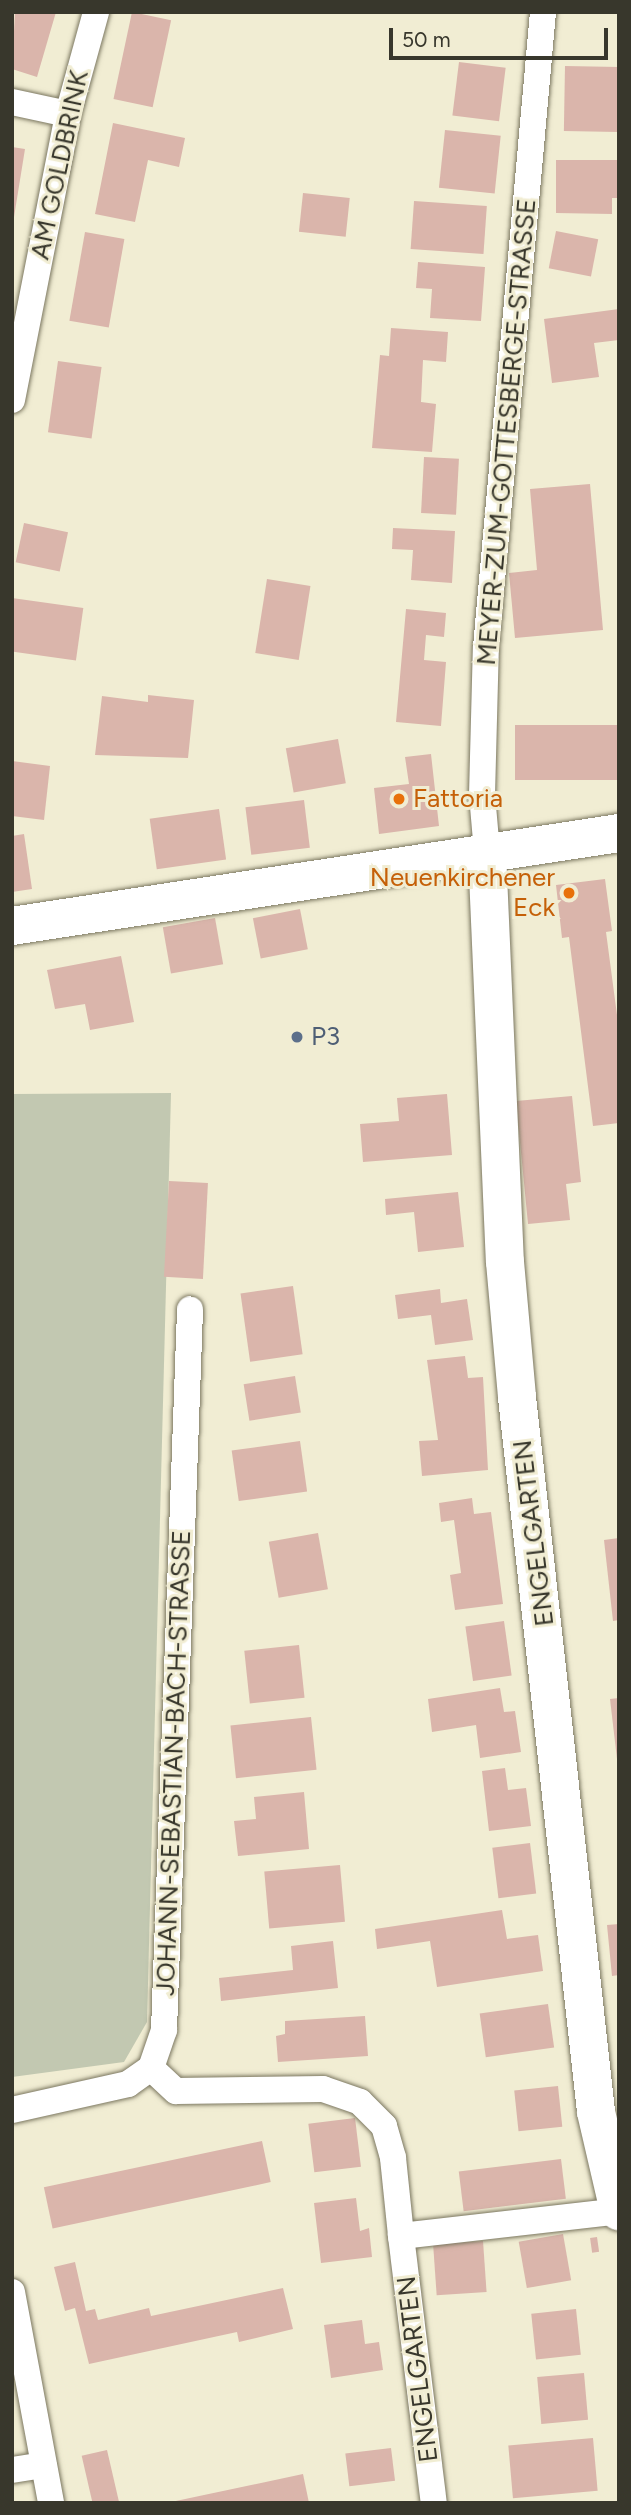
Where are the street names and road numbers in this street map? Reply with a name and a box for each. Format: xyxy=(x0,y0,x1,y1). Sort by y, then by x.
street label: AM GOLDBRINK xyxy=(25,68,95,262)
street label: MEYER-ZUM-GOTTESBERGE-STRASSE xyxy=(471,197,543,667)
street label: ENGELGARTEN xyxy=(507,1438,561,1628)
street label: JOHANN-SEBASTIAN-BACH-STRASSE xyxy=(150,1530,198,1996)
street label: ENGELGARTEN xyxy=(391,2274,445,2464)

